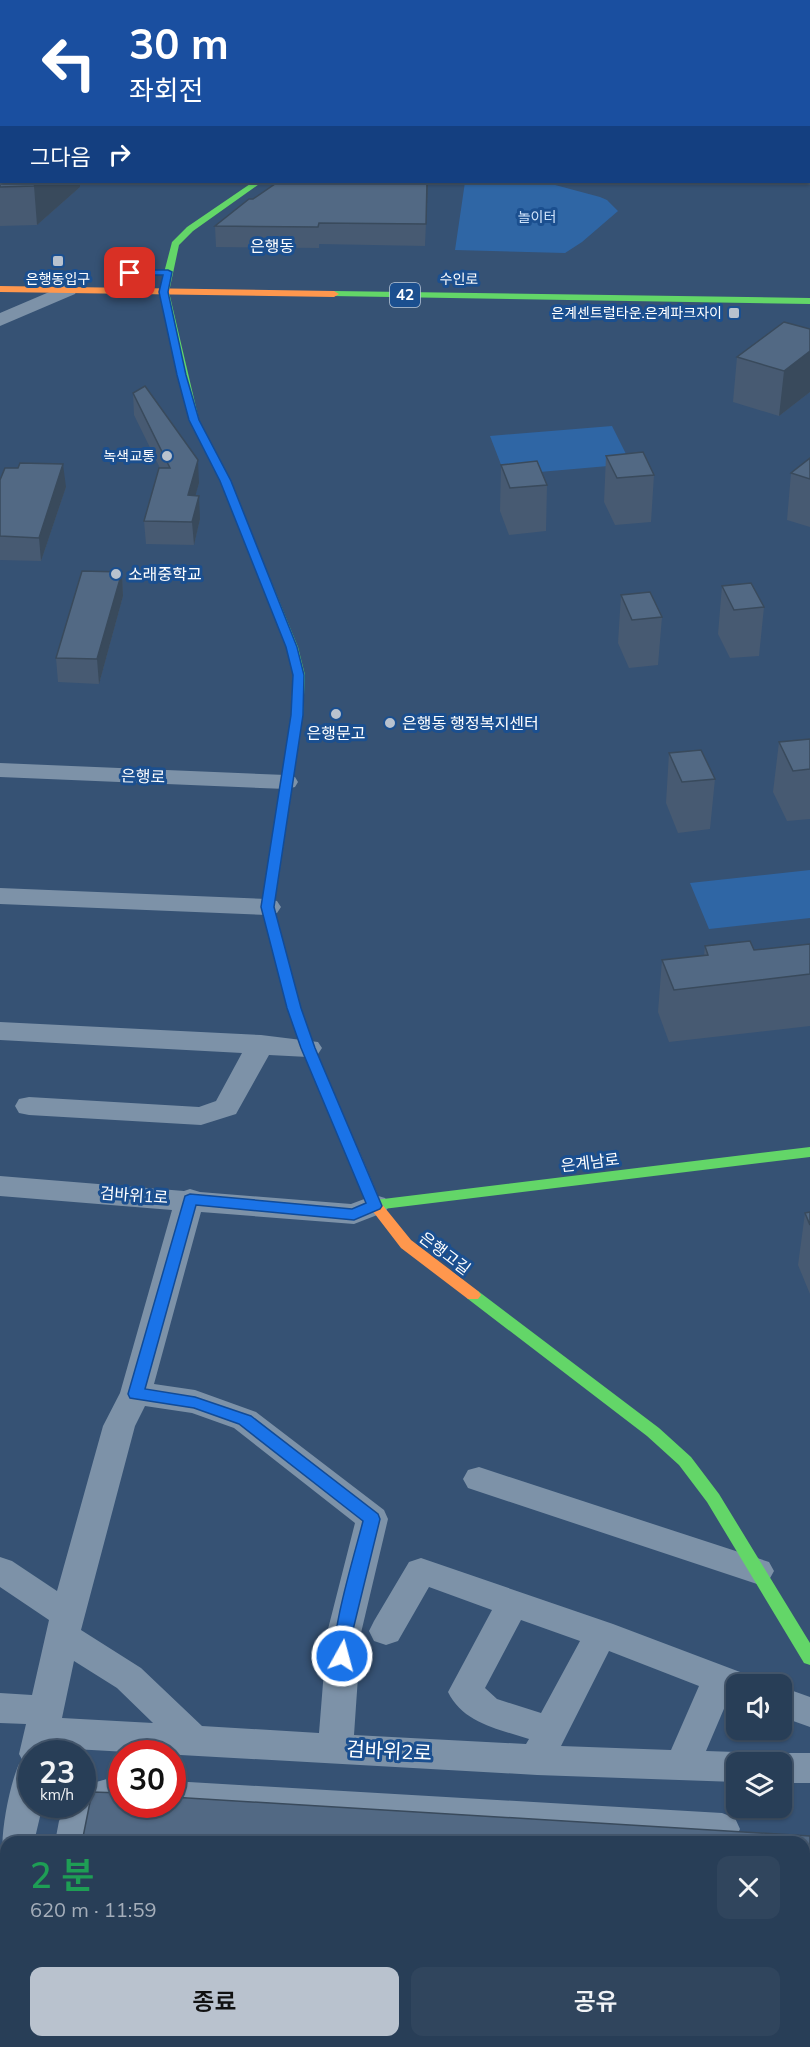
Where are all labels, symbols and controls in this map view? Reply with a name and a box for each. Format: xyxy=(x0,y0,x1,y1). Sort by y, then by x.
text: 30 m xyxy=(129,17,229,70)
icon: left xyxy=(30,24,108,102)
text: 좌회전 xyxy=(129,73,204,107)
icon: right xyxy=(103,138,136,171)
text: 그다음 xyxy=(30,143,91,171)
park label: 놀이터 xyxy=(518,208,556,226)
district label: 은행동 xyxy=(250,236,294,256)
pin xyxy=(104,247,155,298)
marker: 은행동입구 xyxy=(51,254,65,268)
icon: arrive xyxy=(113,256,146,289)
place label: 은행동입구 xyxy=(26,270,90,288)
street label: 수인로 xyxy=(440,270,479,288)
road number: 42 xyxy=(390,283,420,307)
place label: 은계센트럴타운.은계파크자이 xyxy=(551,304,722,322)
marker: 은계센트럴타운.은계파크자이 xyxy=(727,306,741,320)
place label: 녹색교통 xyxy=(103,447,155,465)
marker: 녹색교통 xyxy=(160,449,174,463)
place label: 소래중학교 xyxy=(128,564,202,584)
marker: 소래중학교 xyxy=(109,567,123,581)
marker: 은행문고 xyxy=(329,707,343,721)
place label: 은행동 행정복지센터 xyxy=(402,713,539,733)
marker: 은행동 행정복지센터 xyxy=(383,716,397,730)
place label: 은행문고 xyxy=(307,723,365,743)
street label: 은행로 xyxy=(121,765,166,787)
street label: 은계남로 xyxy=(560,1148,621,1176)
street label: 검바위1로 xyxy=(99,1183,169,1207)
street label: 은행고길 xyxy=(415,1227,475,1279)
position arrow xyxy=(310,1624,374,1688)
map controls xyxy=(726,1674,792,1818)
button: sound xyxy=(726,1674,792,1740)
street label: 검바위2로 xyxy=(346,1736,432,1765)
speed limit sign: 30 xyxy=(108,1740,186,1818)
button: layers xyxy=(726,1752,792,1818)
text: 23 xyxy=(39,1753,75,1791)
text: km/h xyxy=(40,1785,74,1804)
text: 2 분 xyxy=(30,1852,94,1897)
button: close xyxy=(717,1856,780,1919)
text: 620 m · 11:59 xyxy=(30,1897,156,1922)
button: 종료 xyxy=(30,1967,399,2036)
button: 공유 xyxy=(411,1967,780,2036)

